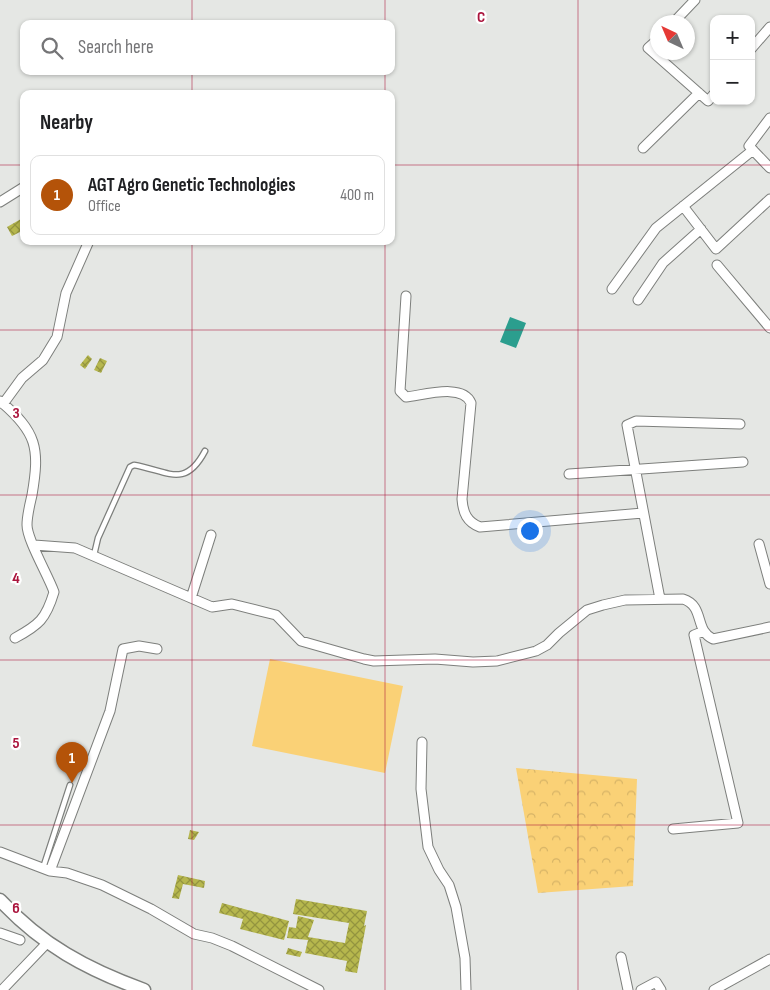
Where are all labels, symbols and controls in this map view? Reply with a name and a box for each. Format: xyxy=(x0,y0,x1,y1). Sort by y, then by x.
text: C xyxy=(477,8,485,27)
north arrow xyxy=(650,15,695,60)
map controls xyxy=(710,15,755,105)
button: + xyxy=(710,15,755,60)
search box xyxy=(20,20,395,75)
icon: search xyxy=(38,34,66,62)
text: Search here xyxy=(78,36,154,59)
button: − xyxy=(710,60,755,105)
text: Nearby xyxy=(40,110,93,135)
text: AGT Agro Genetic Technologies xyxy=(88,174,295,197)
text: 1 xyxy=(54,186,60,205)
text: 400 m xyxy=(340,186,374,205)
text: Office xyxy=(88,197,121,216)
text: 3 xyxy=(12,404,20,423)
your location xyxy=(517,518,543,544)
text: 4 xyxy=(12,569,20,588)
text: 5 xyxy=(12,734,20,753)
pin: 1 xyxy=(56,742,88,783)
text: 6 xyxy=(12,899,20,918)

